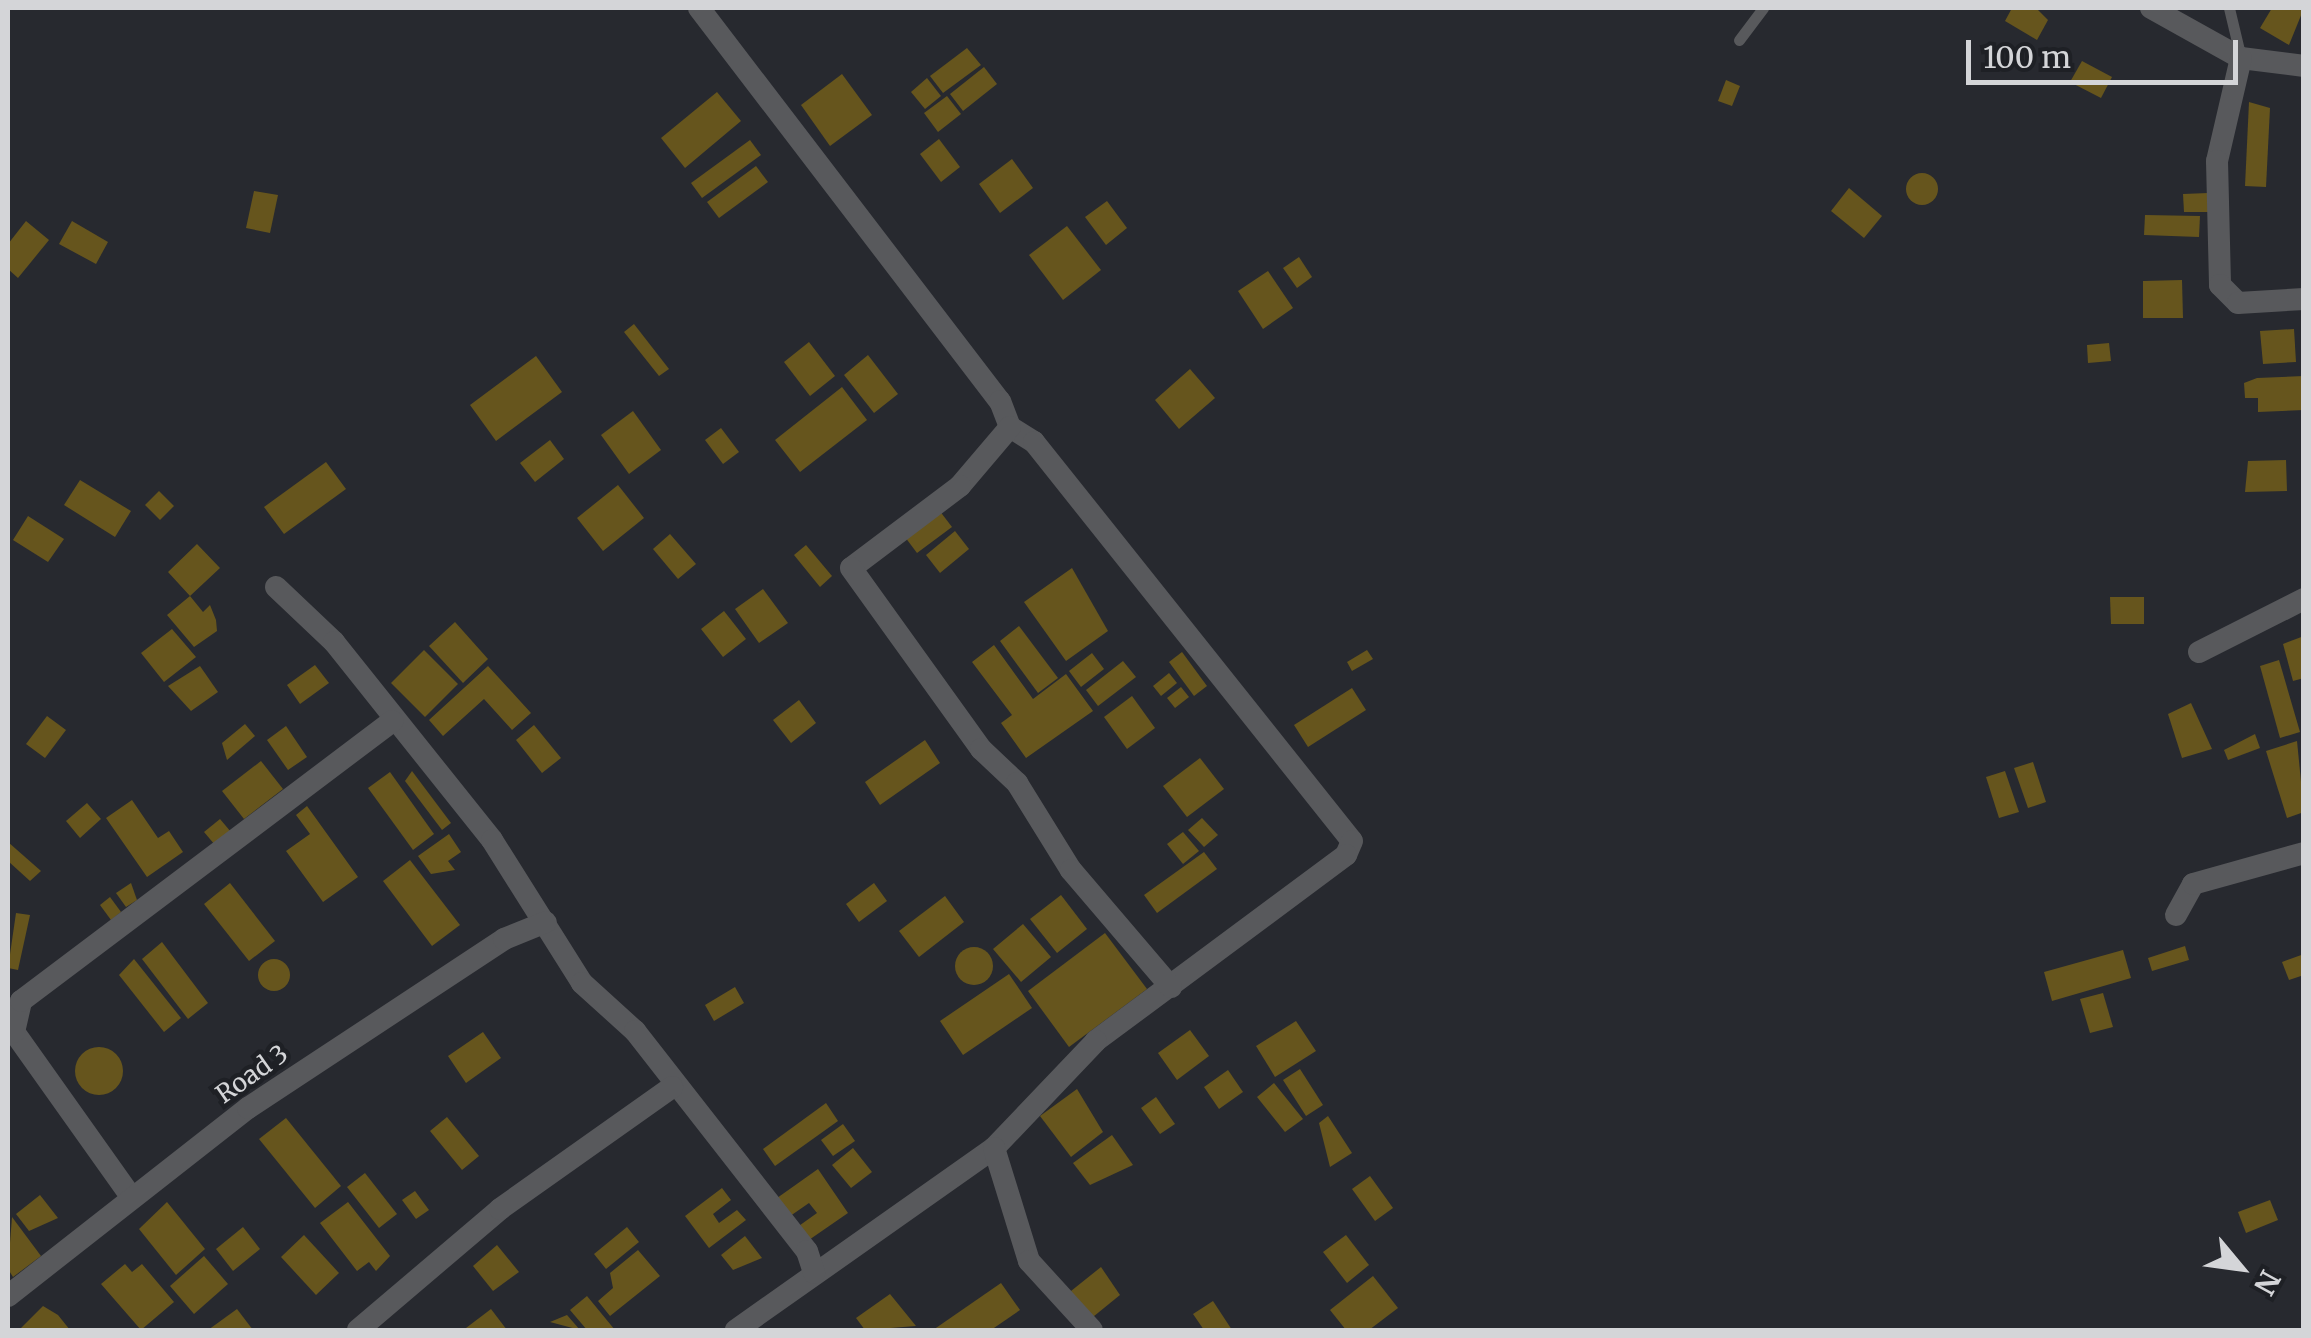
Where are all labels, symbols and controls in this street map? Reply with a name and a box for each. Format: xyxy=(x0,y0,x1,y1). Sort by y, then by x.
scale bar xyxy=(1971,20,2244,82)
text: 100 m xyxy=(1983,38,2071,76)
street label: Road 3 xyxy=(210,1039,294,1109)
north arrow xyxy=(2191,1218,2291,1318)
text: N xyxy=(2246,1264,2288,1301)

